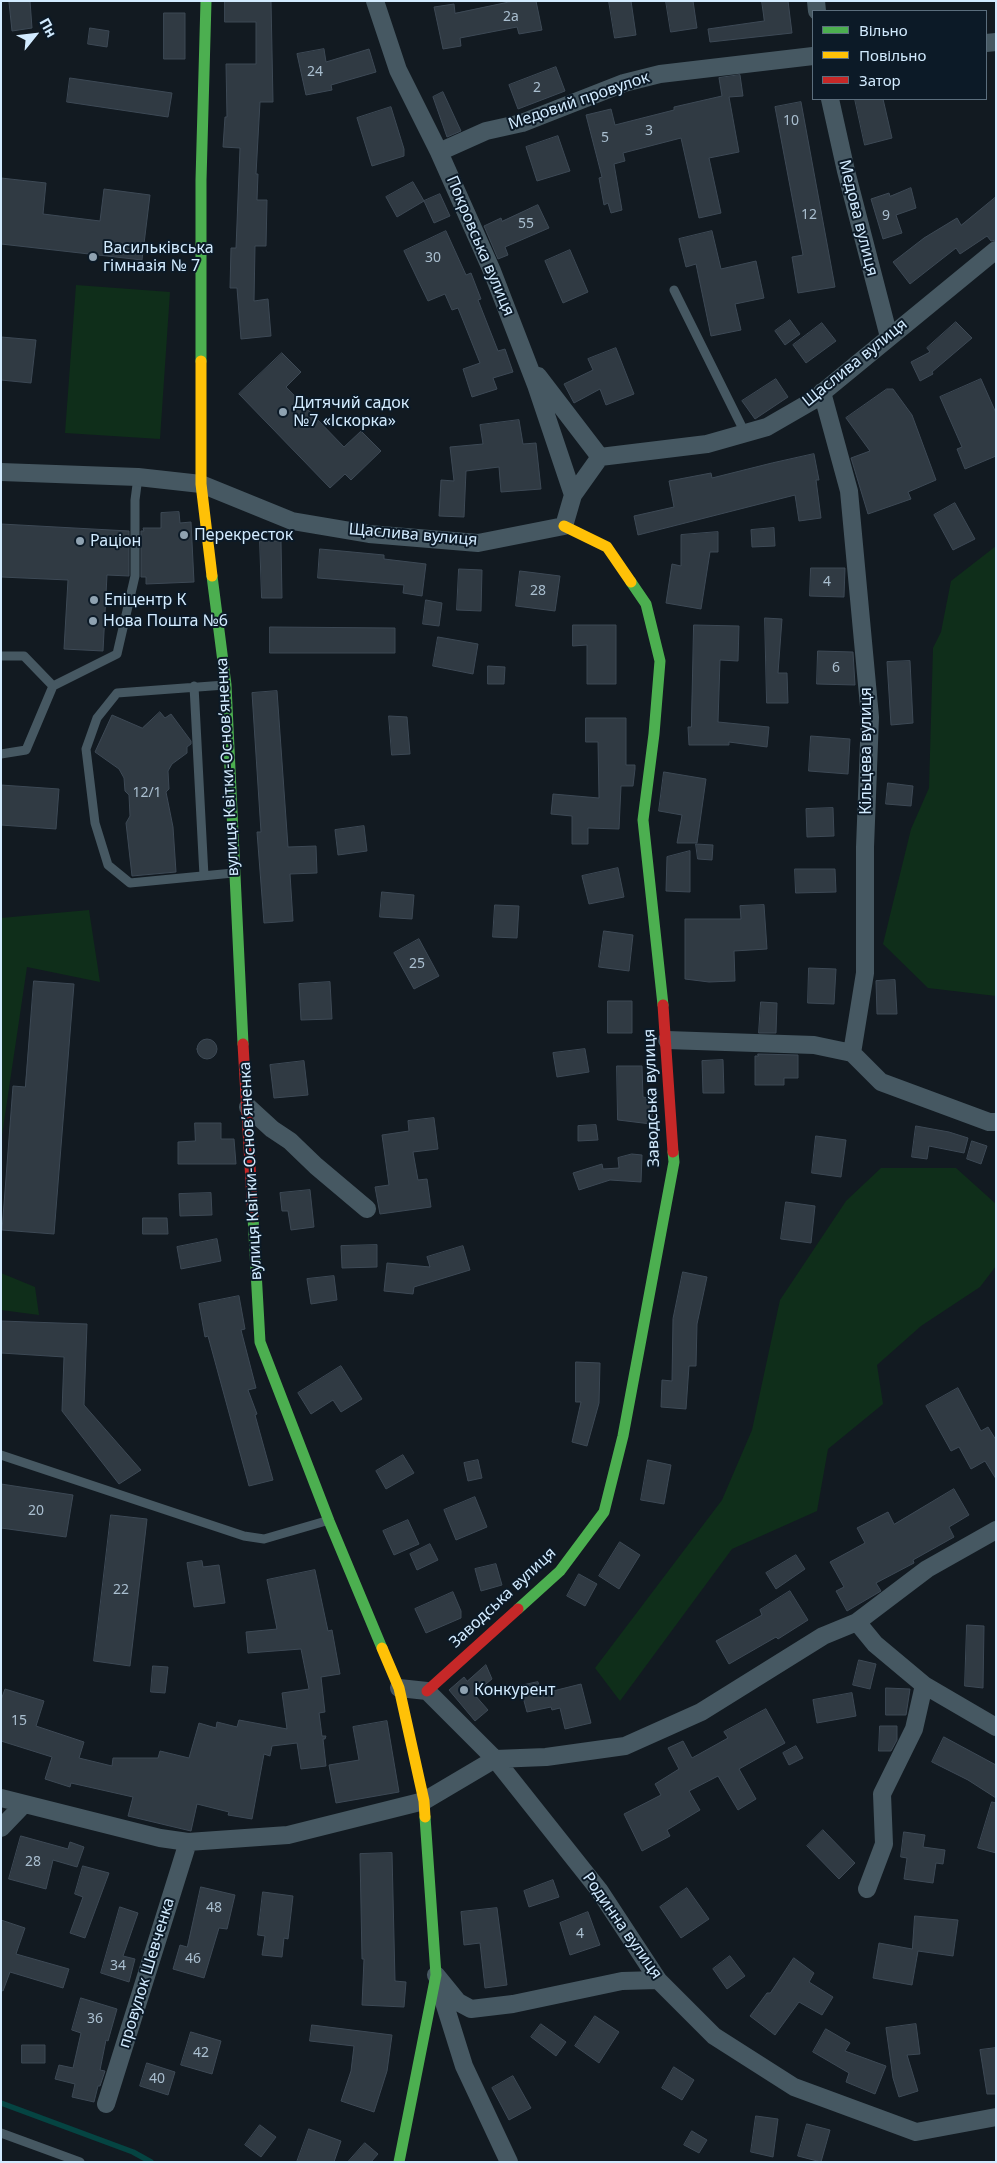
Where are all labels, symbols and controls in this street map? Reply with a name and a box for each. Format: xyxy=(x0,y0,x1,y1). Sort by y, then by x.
house number: 2а xyxy=(503,9,519,25)
north arrow xyxy=(10,10,60,60)
legend xyxy=(812,10,987,100)
text: Пн xyxy=(35,14,62,41)
text: Вільно xyxy=(859,20,908,40)
text: Повільно xyxy=(859,45,926,65)
house number: 24 xyxy=(307,64,323,80)
street label: Медовий провулок xyxy=(506,68,652,134)
text: Затор xyxy=(859,70,901,90)
house number: 2 xyxy=(533,80,541,96)
house number: 10 xyxy=(783,113,799,129)
house number: 3 xyxy=(645,123,653,139)
house number: 5 xyxy=(601,130,609,146)
street label: Медова вулиця xyxy=(834,158,882,278)
street label: Покровська вулиця xyxy=(442,173,518,319)
house number: 12 xyxy=(801,207,817,223)
house number: 9 xyxy=(882,208,890,224)
house number: 55 xyxy=(518,216,534,232)
place label: Васильківська гімназія № 7 xyxy=(103,238,214,276)
house number: 30 xyxy=(425,250,441,266)
marker: Васильківська гімназія № 7 xyxy=(87,251,99,263)
street label: Щаслива вулиця xyxy=(799,315,911,411)
place label: Дитячий садок №7 «Іскорка» xyxy=(293,393,409,431)
marker: Дитячий садок №7 «Іскорка» xyxy=(277,406,289,418)
street label: Щаслива вулиця xyxy=(348,520,478,550)
place label: Перекресток xyxy=(194,525,293,545)
marker: Перекресток xyxy=(178,529,190,541)
place label: Раціон xyxy=(90,531,141,551)
marker: Раціон xyxy=(74,535,86,547)
house number: 4 xyxy=(823,574,831,590)
house number: 28 xyxy=(530,583,546,599)
place label: Епіцентр К xyxy=(104,590,186,610)
marker: Епіцентр К xyxy=(88,594,100,606)
place label: Нова Пошта №6 xyxy=(103,611,228,631)
marker: Нова Пошта №6 xyxy=(87,615,99,627)
street label: вулиця Квітки-Основʼяненка xyxy=(213,657,243,877)
house number: 6 xyxy=(832,660,840,676)
street label: Кільцева вулиця xyxy=(856,687,876,815)
house number: 12/1 xyxy=(132,785,162,801)
house number: 25 xyxy=(409,956,425,972)
street label: Заводська вулиця xyxy=(640,1028,664,1168)
street label: вулиця Квітки-Основʼяненка xyxy=(236,1061,266,1281)
house number: 20 xyxy=(28,1503,44,1519)
street label: Заводська вулиця xyxy=(446,1544,560,1652)
house number: 22 xyxy=(113,1582,129,1598)
place label: Конкурент xyxy=(474,1680,555,1700)
marker: Конкурент xyxy=(458,1684,470,1696)
house number: 15 xyxy=(11,1713,27,1729)
house number: 28 xyxy=(25,1854,41,1870)
street label: Родинна вулиця xyxy=(578,1869,666,1983)
street label: провулок Шевченка xyxy=(115,1895,179,2051)
house number: 48 xyxy=(206,1900,222,1916)
house number: 4 xyxy=(576,1926,584,1942)
house number: 46 xyxy=(185,1951,201,1967)
house number: 34 xyxy=(110,1958,126,1974)
house number: 36 xyxy=(87,2011,103,2027)
house number: 42 xyxy=(193,2045,209,2061)
house number: 40 xyxy=(149,2071,165,2087)

